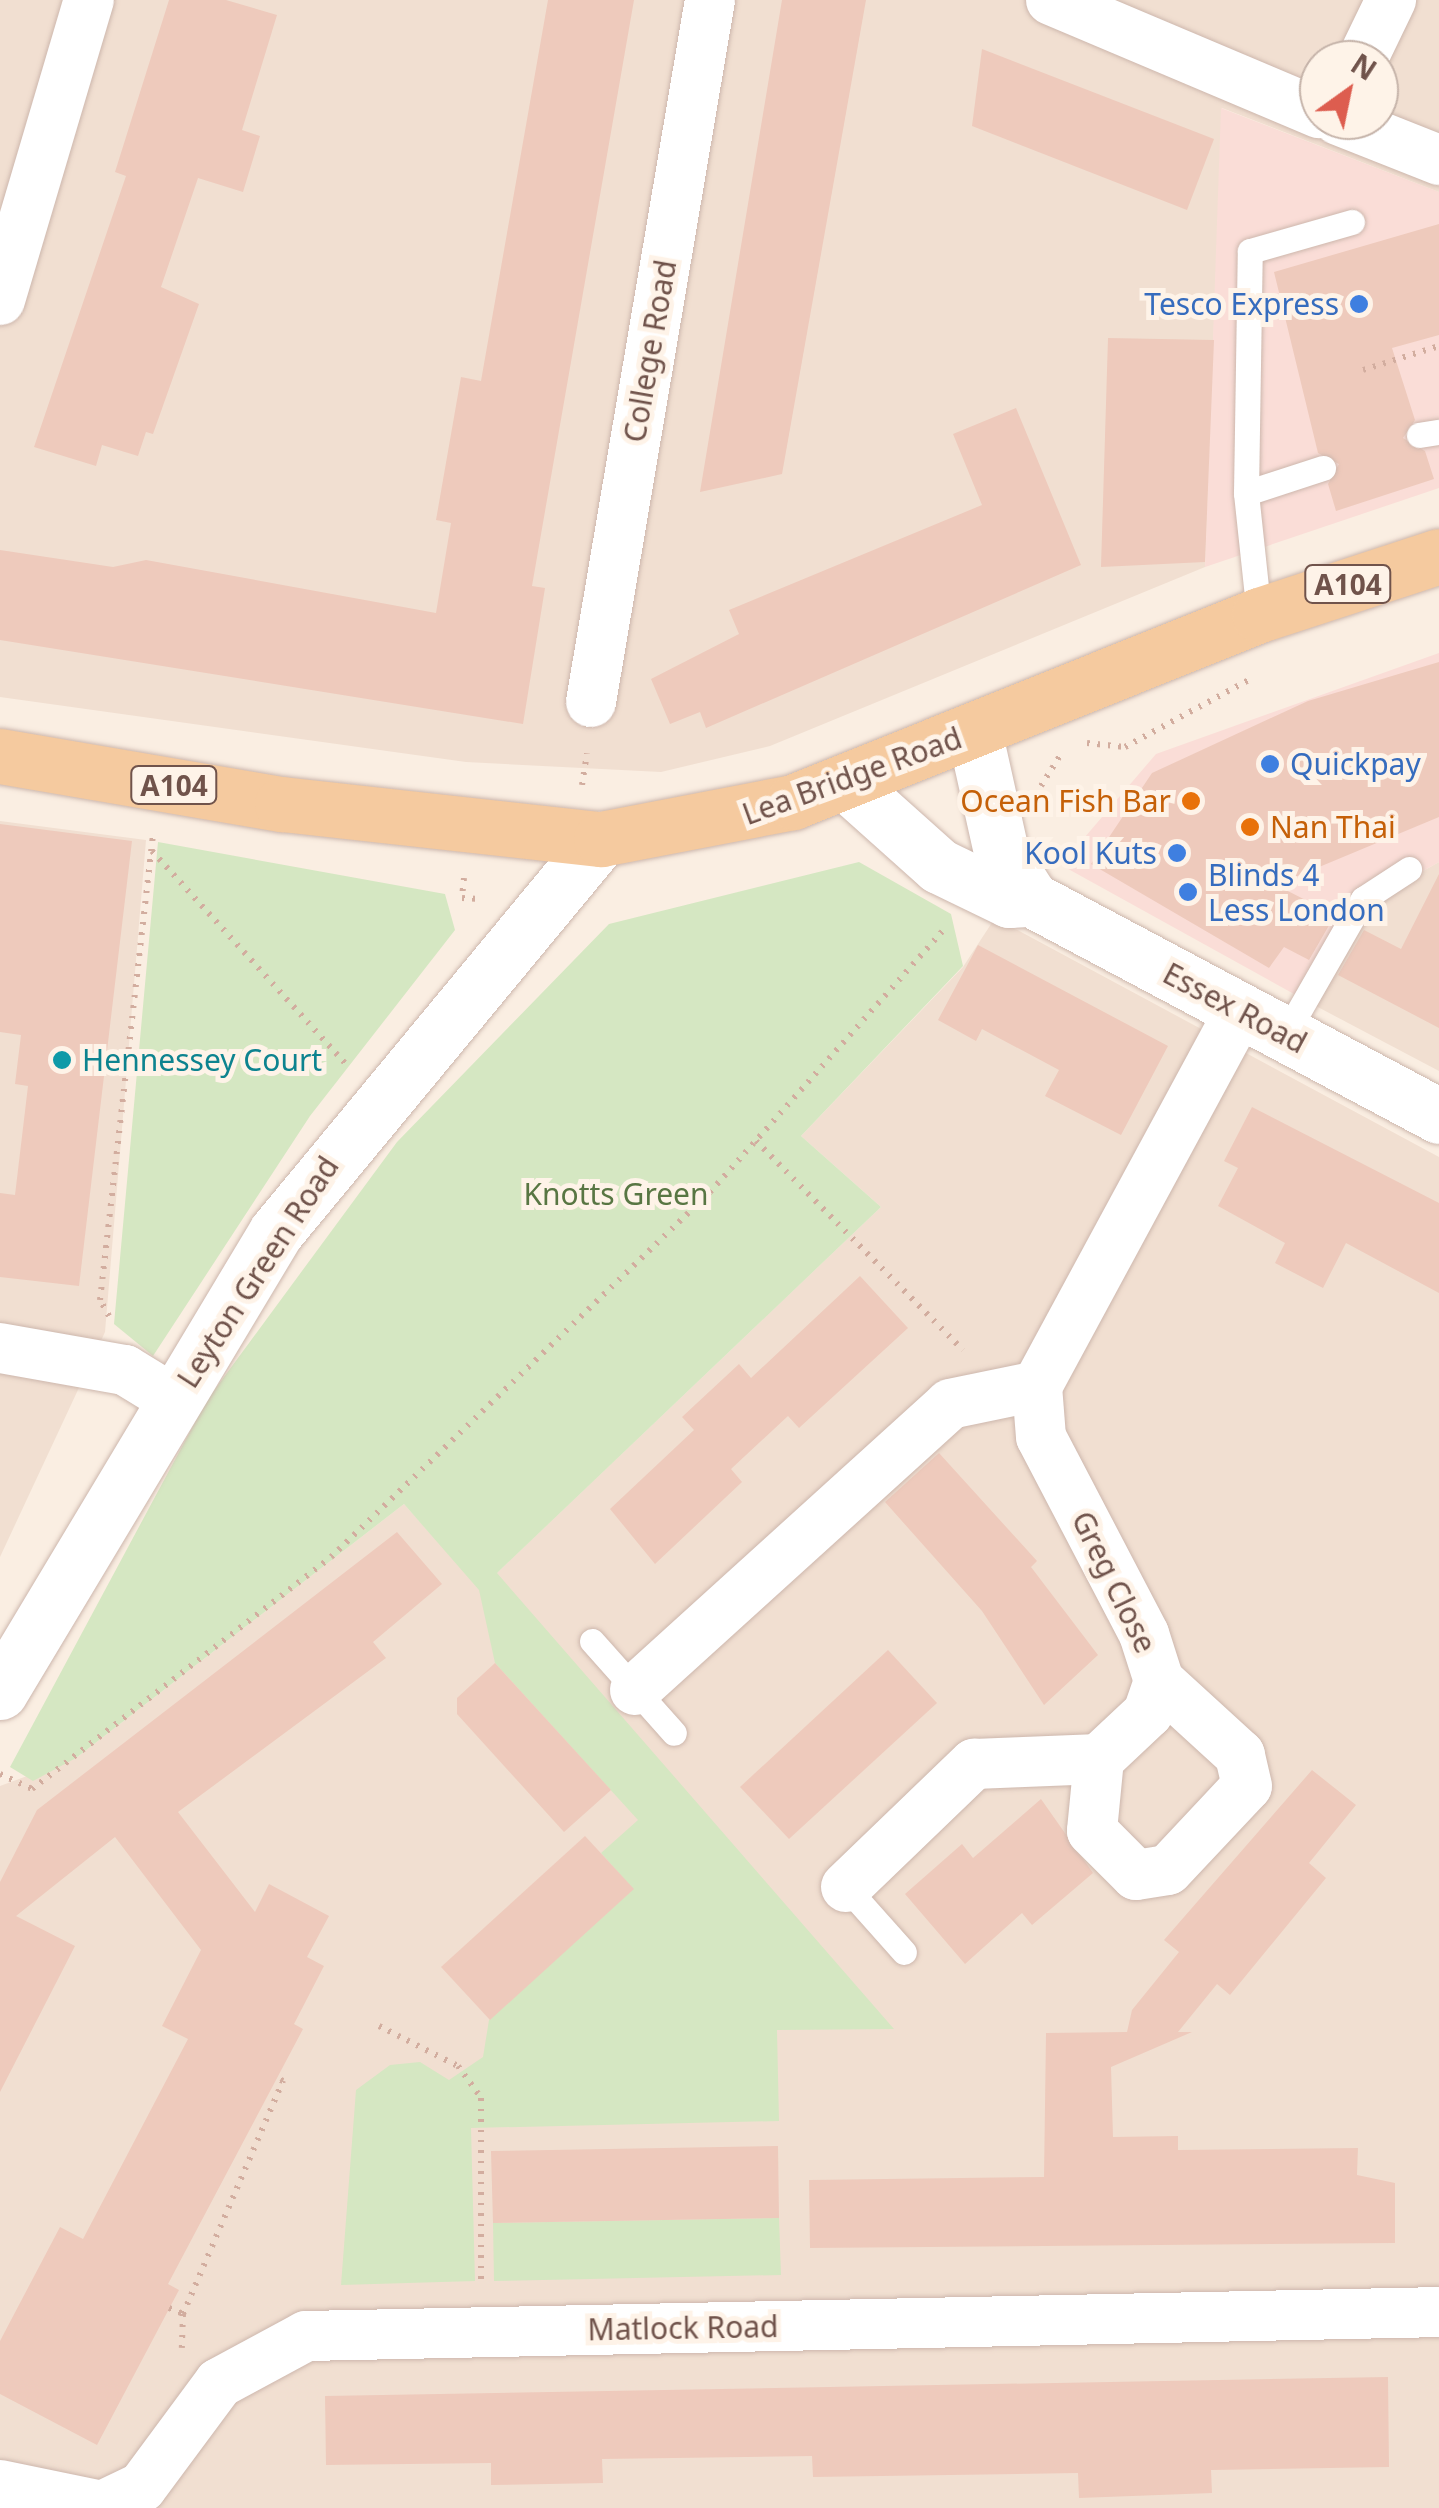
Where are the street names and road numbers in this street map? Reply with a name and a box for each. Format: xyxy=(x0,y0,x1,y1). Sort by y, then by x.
street label: College Road xyxy=(616,257,684,445)
road number: A104 xyxy=(1303,561,1393,607)
street label: Lea Bridge Road xyxy=(737,720,967,832)
road number: A104 xyxy=(129,762,219,808)
street label: Essex Road xyxy=(1157,955,1313,1061)
street label: Leyton Green Road xyxy=(170,1150,346,1394)
street label: Greg Close xyxy=(1064,1505,1164,1659)
street label: Matlock Road xyxy=(587,2308,779,2348)

